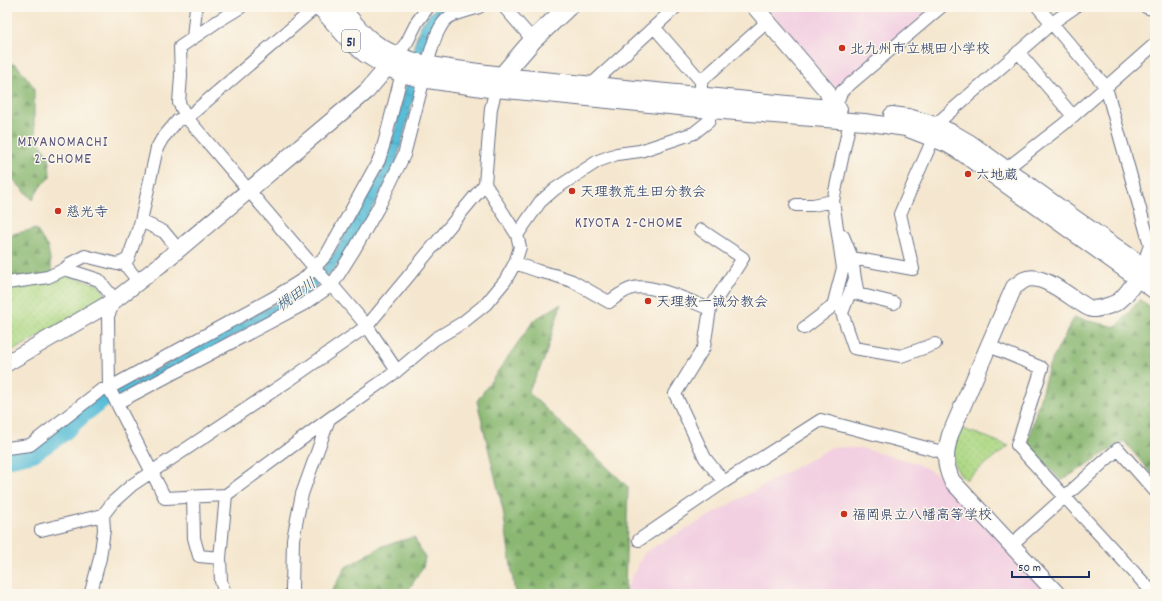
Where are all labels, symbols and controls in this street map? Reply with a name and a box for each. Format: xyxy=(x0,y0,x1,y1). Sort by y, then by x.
road number: 51 xyxy=(342,30,360,52)
place label: 北九州市立槻田小学校 xyxy=(850,40,990,60)
marker: 北九州市立槻田小学校 xyxy=(837,43,847,53)
district label: MIYANOMACHI 2-CHOME xyxy=(18,132,108,171)
place label: 六地蔵 xyxy=(976,166,1018,186)
marker: 六地蔵 xyxy=(963,169,973,179)
place label: 天理教荒生田分教会 xyxy=(580,183,706,203)
marker: 天理教荒生田分教会 xyxy=(567,186,577,196)
place label: 慈光寺 xyxy=(66,203,108,223)
marker: 慈光寺 xyxy=(53,206,63,216)
district label: KIYOTA 2-CHOME xyxy=(575,213,683,235)
water label: 槻田川 xyxy=(273,273,322,318)
place label: 天理教一誠分教会 xyxy=(656,293,768,313)
marker: 天理教一誠分教会 xyxy=(643,296,653,306)
place label: 福岡県立八幡高等学校 xyxy=(852,506,992,526)
marker: 福岡県立八幡高等学校 xyxy=(839,509,849,519)
scale bar xyxy=(1012,553,1089,579)
text: 50 m xyxy=(1018,560,1041,577)

